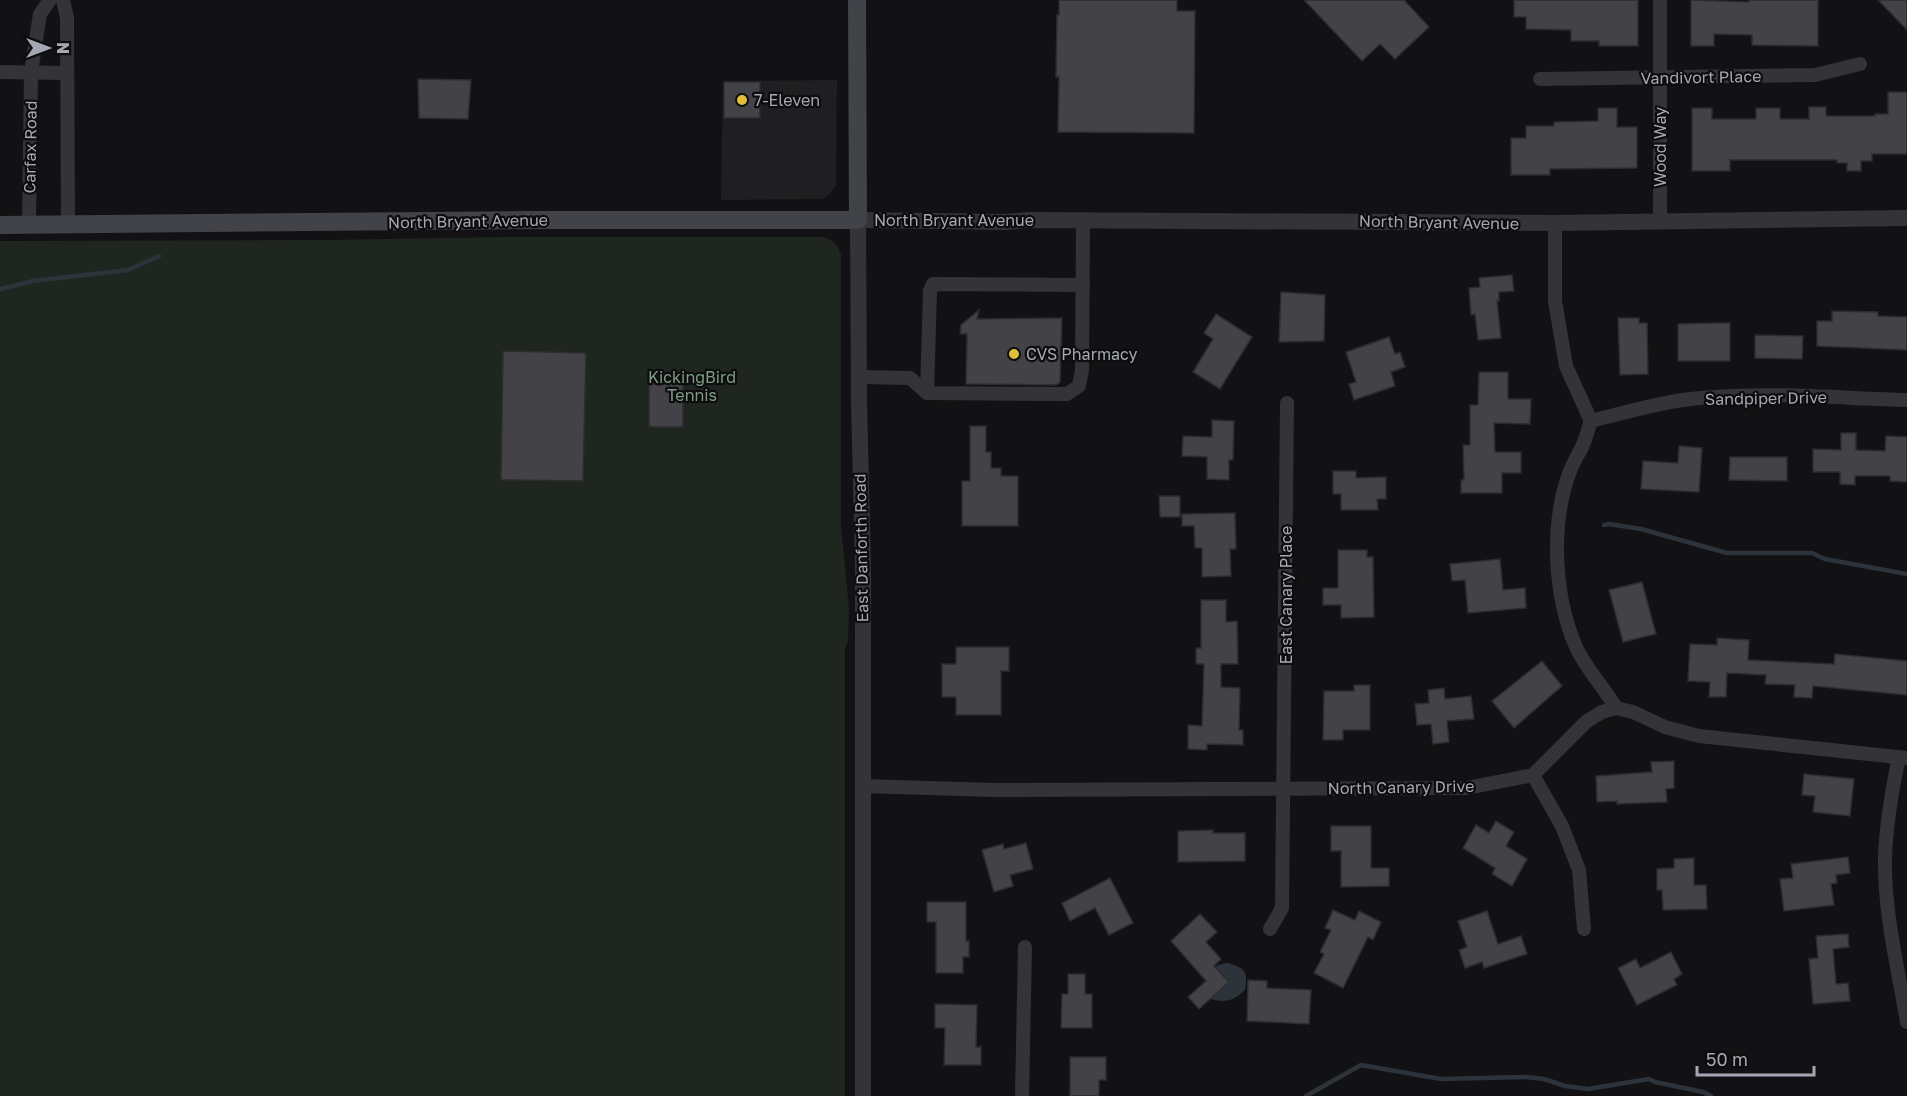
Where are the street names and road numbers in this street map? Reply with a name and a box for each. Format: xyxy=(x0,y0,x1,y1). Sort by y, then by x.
street label: Vandivort Place xyxy=(1641,66,1761,88)
street label: Carfax Road xyxy=(19,100,41,194)
street label: Wood Way xyxy=(1650,107,1670,187)
street label: North Bryant Avenue xyxy=(388,210,548,232)
street label: North Bryant Avenue xyxy=(874,210,1034,230)
street label: North Bryant Avenue xyxy=(1359,211,1519,233)
street label: Sandpiper Drive xyxy=(1705,387,1827,409)
street label: East Danforth Road xyxy=(850,473,872,623)
street label: East Canary Place xyxy=(1276,526,1296,664)
street label: North Canary Drive xyxy=(1327,776,1475,798)

